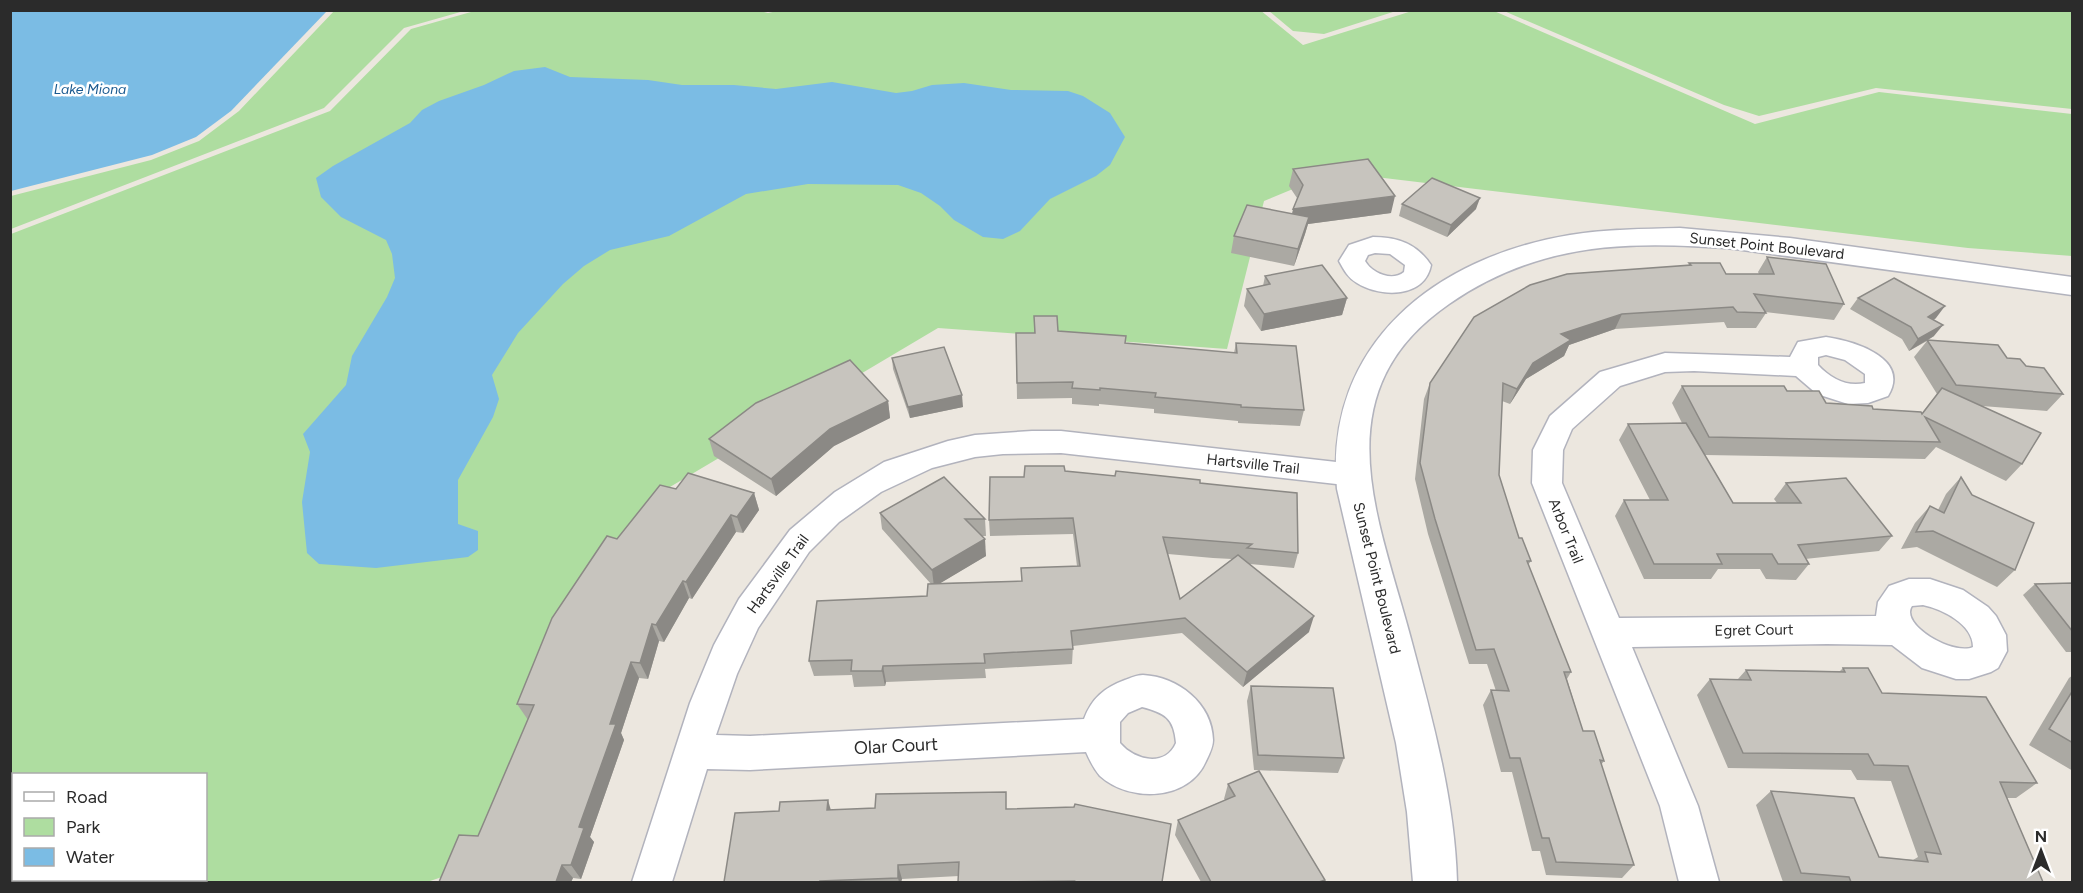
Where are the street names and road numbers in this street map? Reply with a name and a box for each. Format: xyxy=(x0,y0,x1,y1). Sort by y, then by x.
street label: Sunset Point Boulevard xyxy=(1689,229,1845,263)
street label: Hartsville Trail xyxy=(1206,450,1300,478)
street label: Arbor Trail xyxy=(1545,496,1587,566)
street label: Sunset Point Boulevard xyxy=(1349,500,1405,656)
street label: Hartsville Trail xyxy=(743,531,813,617)
street label: Egret Court xyxy=(1714,620,1794,640)
street label: Olar Court xyxy=(853,733,939,759)

